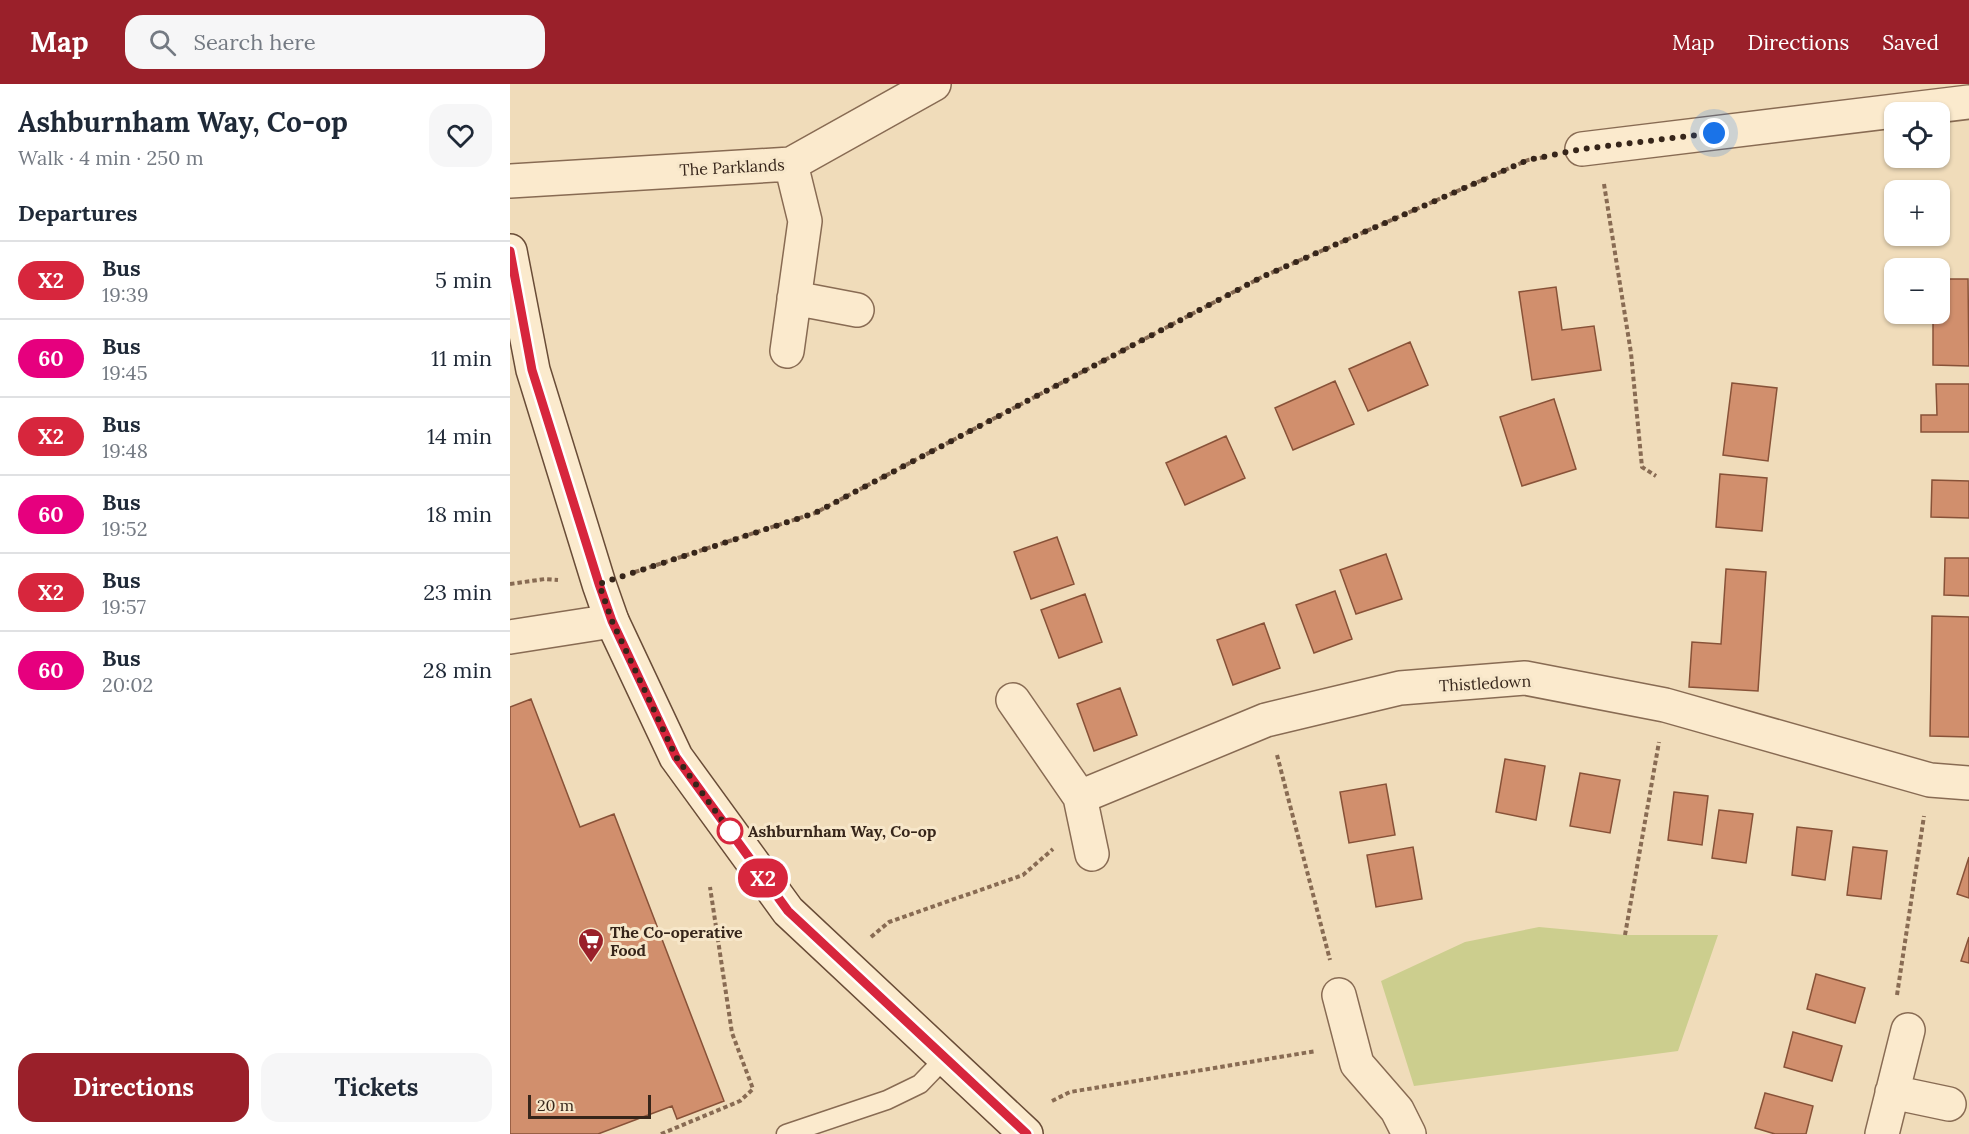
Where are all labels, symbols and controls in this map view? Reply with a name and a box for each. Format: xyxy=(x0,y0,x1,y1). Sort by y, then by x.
search box xyxy=(125,15,545,69)
text: Map xyxy=(30,24,89,60)
icon: search xyxy=(146,26,179,59)
text: Search here xyxy=(194,28,316,56)
text: Map xyxy=(1672,29,1715,56)
text: Directions xyxy=(1748,29,1849,56)
text: Saved xyxy=(1882,29,1939,56)
map controls xyxy=(1884,102,1950,324)
button: locate xyxy=(1884,102,1950,168)
text: Ashburnham Way, Co-op xyxy=(18,104,348,140)
button: heart xyxy=(429,104,492,167)
your location xyxy=(1699,118,1729,148)
text: Walk · 4 min · 250 m xyxy=(18,145,204,170)
street label: The Parklands xyxy=(679,154,785,180)
button: + xyxy=(1884,180,1950,246)
text: Departures xyxy=(18,199,137,227)
text: Bus xyxy=(102,254,141,282)
button: − xyxy=(1884,258,1950,324)
text: 5 min xyxy=(435,266,492,294)
text: X2 xyxy=(38,267,64,294)
text: 19:39 xyxy=(102,282,149,307)
text: Bus xyxy=(102,332,141,360)
text: 11 min xyxy=(431,344,492,372)
text: 60 xyxy=(38,345,64,372)
text: 19:45 xyxy=(102,360,148,385)
text: Bus xyxy=(102,410,141,438)
text: 14 min xyxy=(427,422,492,450)
text: X2 xyxy=(38,423,64,450)
text: 19:48 xyxy=(102,438,148,463)
text: Bus xyxy=(102,488,141,516)
text: 18 min xyxy=(427,500,492,528)
text: 60 xyxy=(38,501,64,528)
text: 19:52 xyxy=(102,516,147,541)
text: Bus xyxy=(102,566,141,594)
text: 23 min xyxy=(423,578,492,606)
text: X2 xyxy=(38,579,64,606)
text: 19:57 xyxy=(102,594,146,619)
text: Bus xyxy=(102,644,141,672)
text: 28 min xyxy=(423,656,492,684)
text: 60 xyxy=(38,657,64,684)
street label: Thistledown xyxy=(1438,671,1532,695)
text: 20:02 xyxy=(102,672,153,697)
marker: Ashburnham Way, Co-op xyxy=(717,818,743,844)
place label: Ashburnham Way, Co-op xyxy=(748,821,937,841)
line badge: X2 xyxy=(736,858,790,898)
text: X2 xyxy=(750,865,776,892)
place label: The Co-operative Food xyxy=(610,922,743,960)
supermarket icon: The Co-operative Food xyxy=(576,926,606,964)
button: Directions xyxy=(18,1053,249,1122)
button: Tickets xyxy=(261,1053,492,1122)
scale bar xyxy=(528,1092,651,1120)
text: 20 m xyxy=(537,1095,574,1115)

